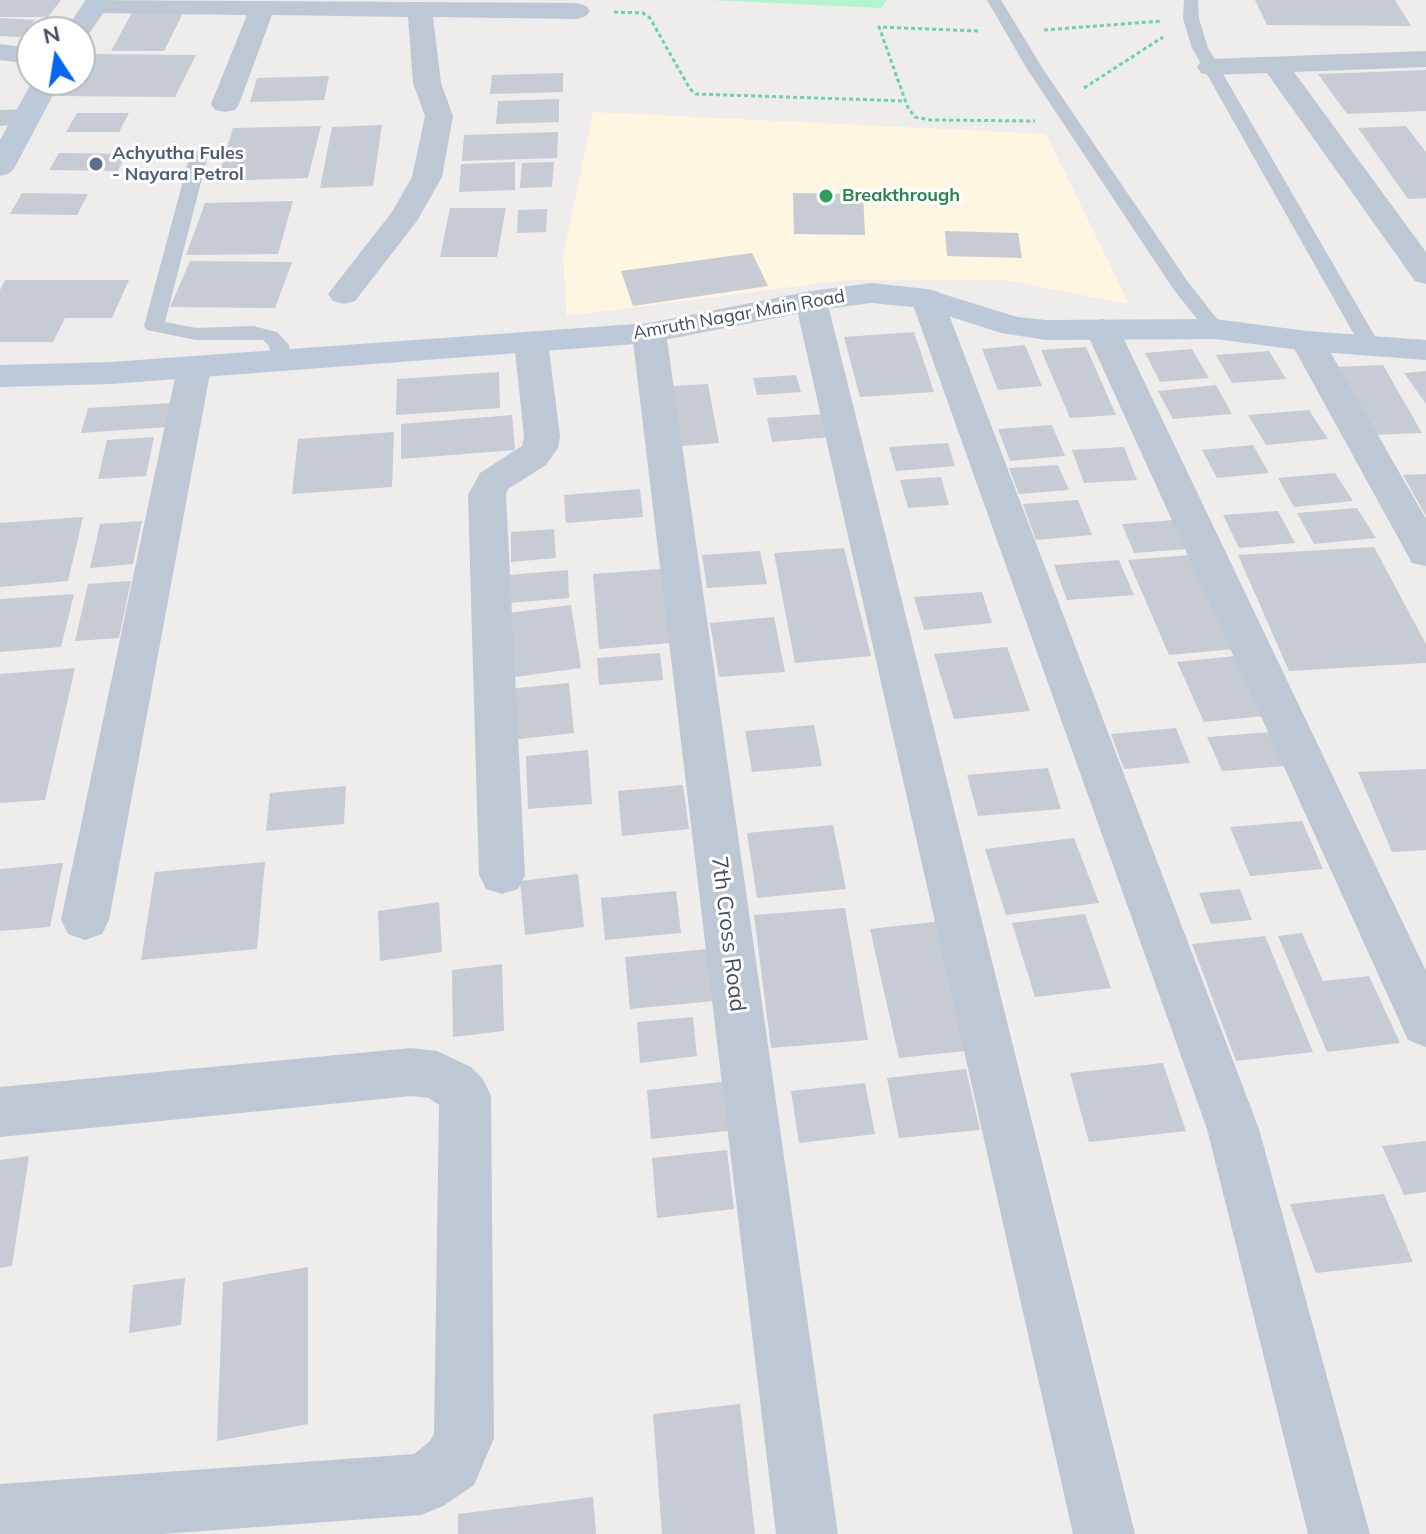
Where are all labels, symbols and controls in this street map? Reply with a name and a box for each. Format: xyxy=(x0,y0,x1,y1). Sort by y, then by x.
north arrow xyxy=(16,16,96,96)
text: N xyxy=(40,19,62,50)
place label: Achyutha Fules - Nayara Petrol xyxy=(112,143,244,186)
marker: Achyutha Fules - Nayara Petrol xyxy=(87,155,105,173)
place label: Breakthrough xyxy=(842,185,960,207)
marker: Breakthrough xyxy=(817,187,835,205)
street label: Amruth Nagar Main Road xyxy=(631,286,847,344)
street label: 7th Cross Road xyxy=(705,855,751,1013)

